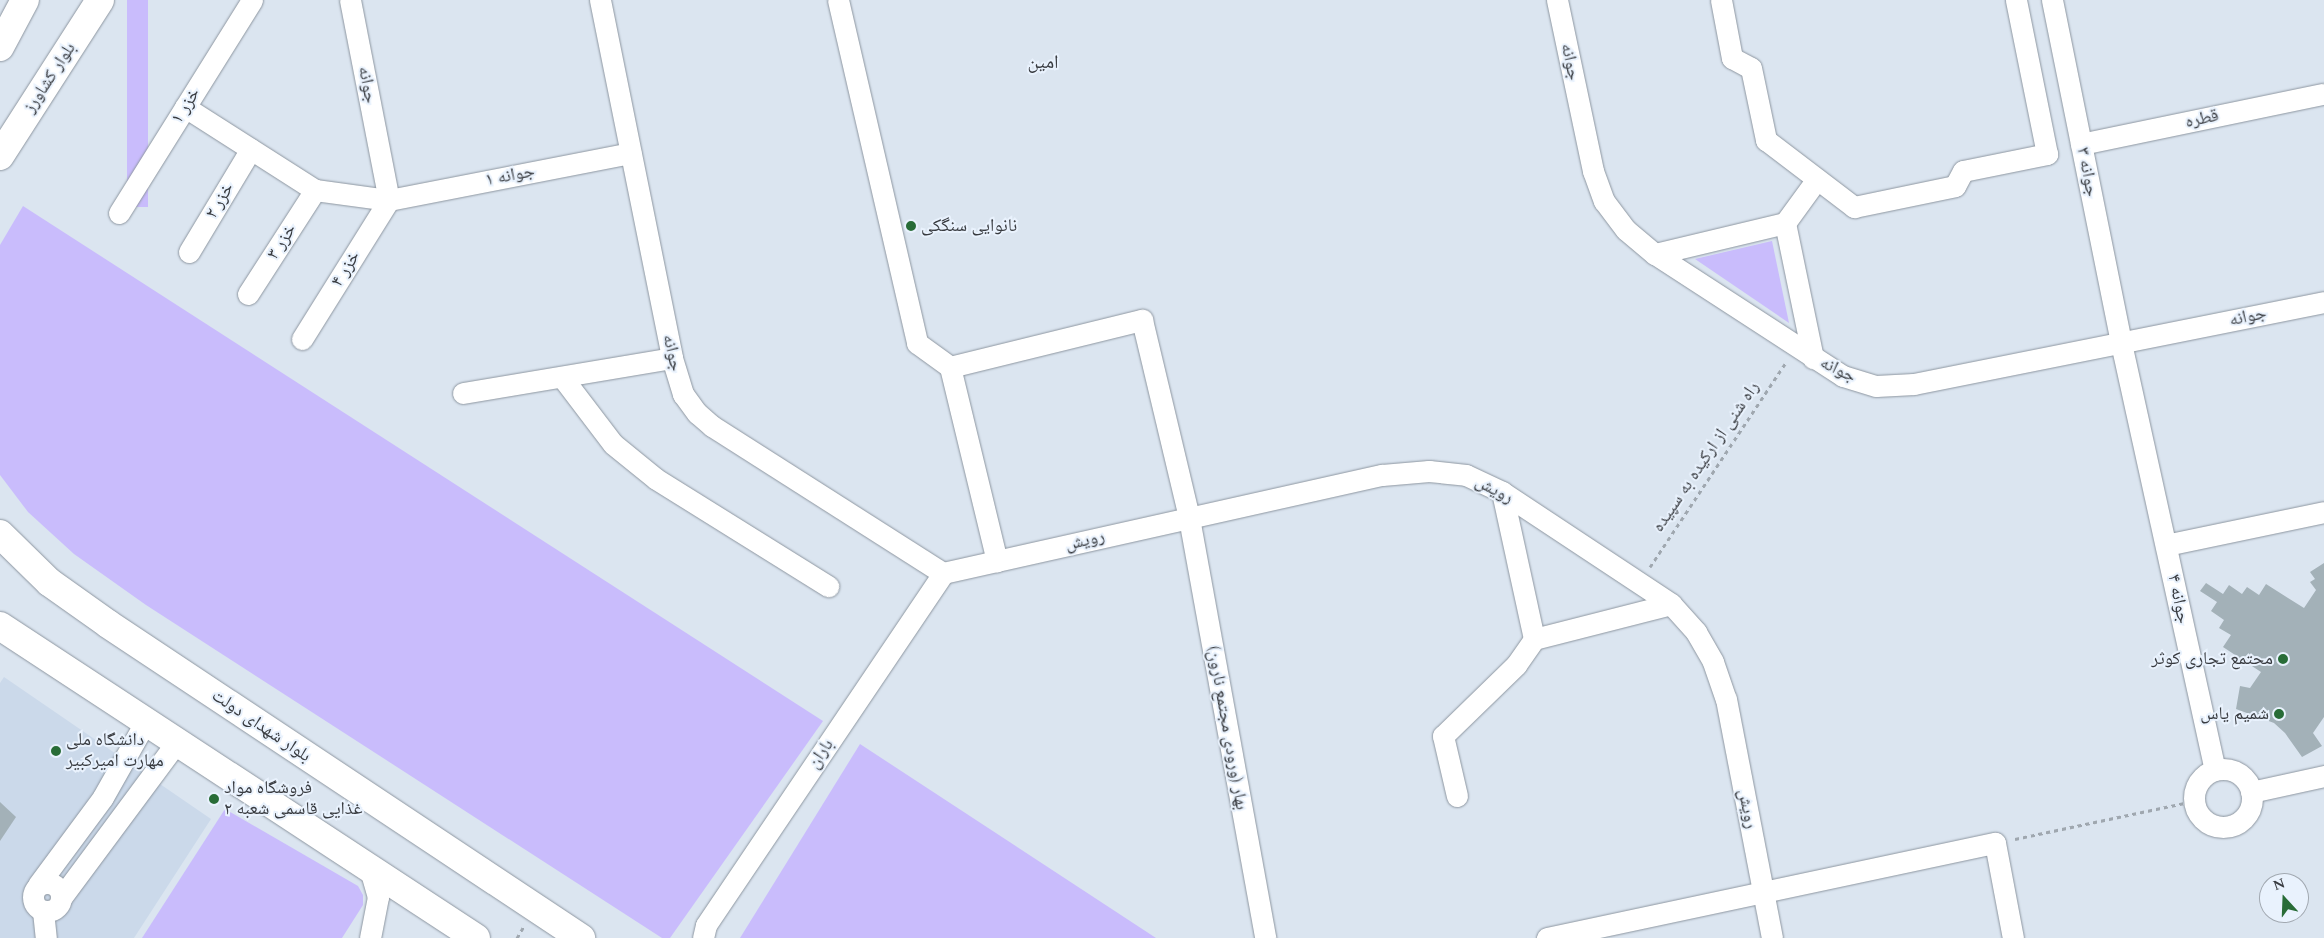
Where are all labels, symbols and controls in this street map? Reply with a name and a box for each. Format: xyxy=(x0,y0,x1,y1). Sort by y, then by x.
street label: بلوار کشاورز xyxy=(19,39,81,117)
street label: جوانه xyxy=(1556,42,1584,82)
district label: امین xyxy=(1027,52,1059,74)
street label: جوانه xyxy=(353,65,381,105)
street label: خزر ۱ xyxy=(167,84,205,128)
street label: قطره xyxy=(2183,105,2221,133)
street label: جوانه ۳ xyxy=(2072,145,2102,199)
street label: جوانه ۱ xyxy=(483,161,537,191)
street label: خزر ۲ xyxy=(201,179,239,223)
place label: نانوایی سنگکی xyxy=(921,215,1017,237)
street label: خزر ۳ xyxy=(263,220,301,264)
marker: نانوایی سنگکی xyxy=(905,220,917,232)
street label: خزر ۴ xyxy=(327,247,365,291)
street label: جوانه xyxy=(2228,303,2268,331)
street label: جوانه xyxy=(657,332,687,374)
street label: جوانه xyxy=(1817,352,1859,388)
street label: راه شنی از ارکیده به سپیده xyxy=(1648,378,1764,536)
street label: رویش xyxy=(1471,471,1517,509)
street label: رویش xyxy=(1063,526,1107,556)
street label: جوانه ۴ xyxy=(2162,572,2194,626)
street label: بهار (ورودی مجتمع نارون) xyxy=(1202,644,1252,812)
place label: محتمع تجاری کوثر xyxy=(2151,648,2273,670)
marker: محتمع تجاری کوثر xyxy=(2277,653,2289,665)
street label: بلوار شهدای دولت xyxy=(207,685,315,767)
place label: شمیم یاس xyxy=(2200,703,2269,725)
marker: شمیم یاس xyxy=(2273,708,2285,720)
place label: دانشگاه ملی مهارت امیرکبیر xyxy=(66,730,164,772)
street label: باران xyxy=(803,735,839,773)
marker: دانشگاه ملی مهارت امیرکبیر xyxy=(50,745,62,757)
place label: فروشگاه مواد غذایی قاسمی شعبه ۲ xyxy=(224,778,362,821)
street label: رویش xyxy=(1733,787,1761,831)
marker: فروشگاه مواد غذایی قاسمی شعبه ۲ xyxy=(208,793,220,805)
north arrow xyxy=(2259,873,2309,923)
text: N xyxy=(2270,873,2288,896)

